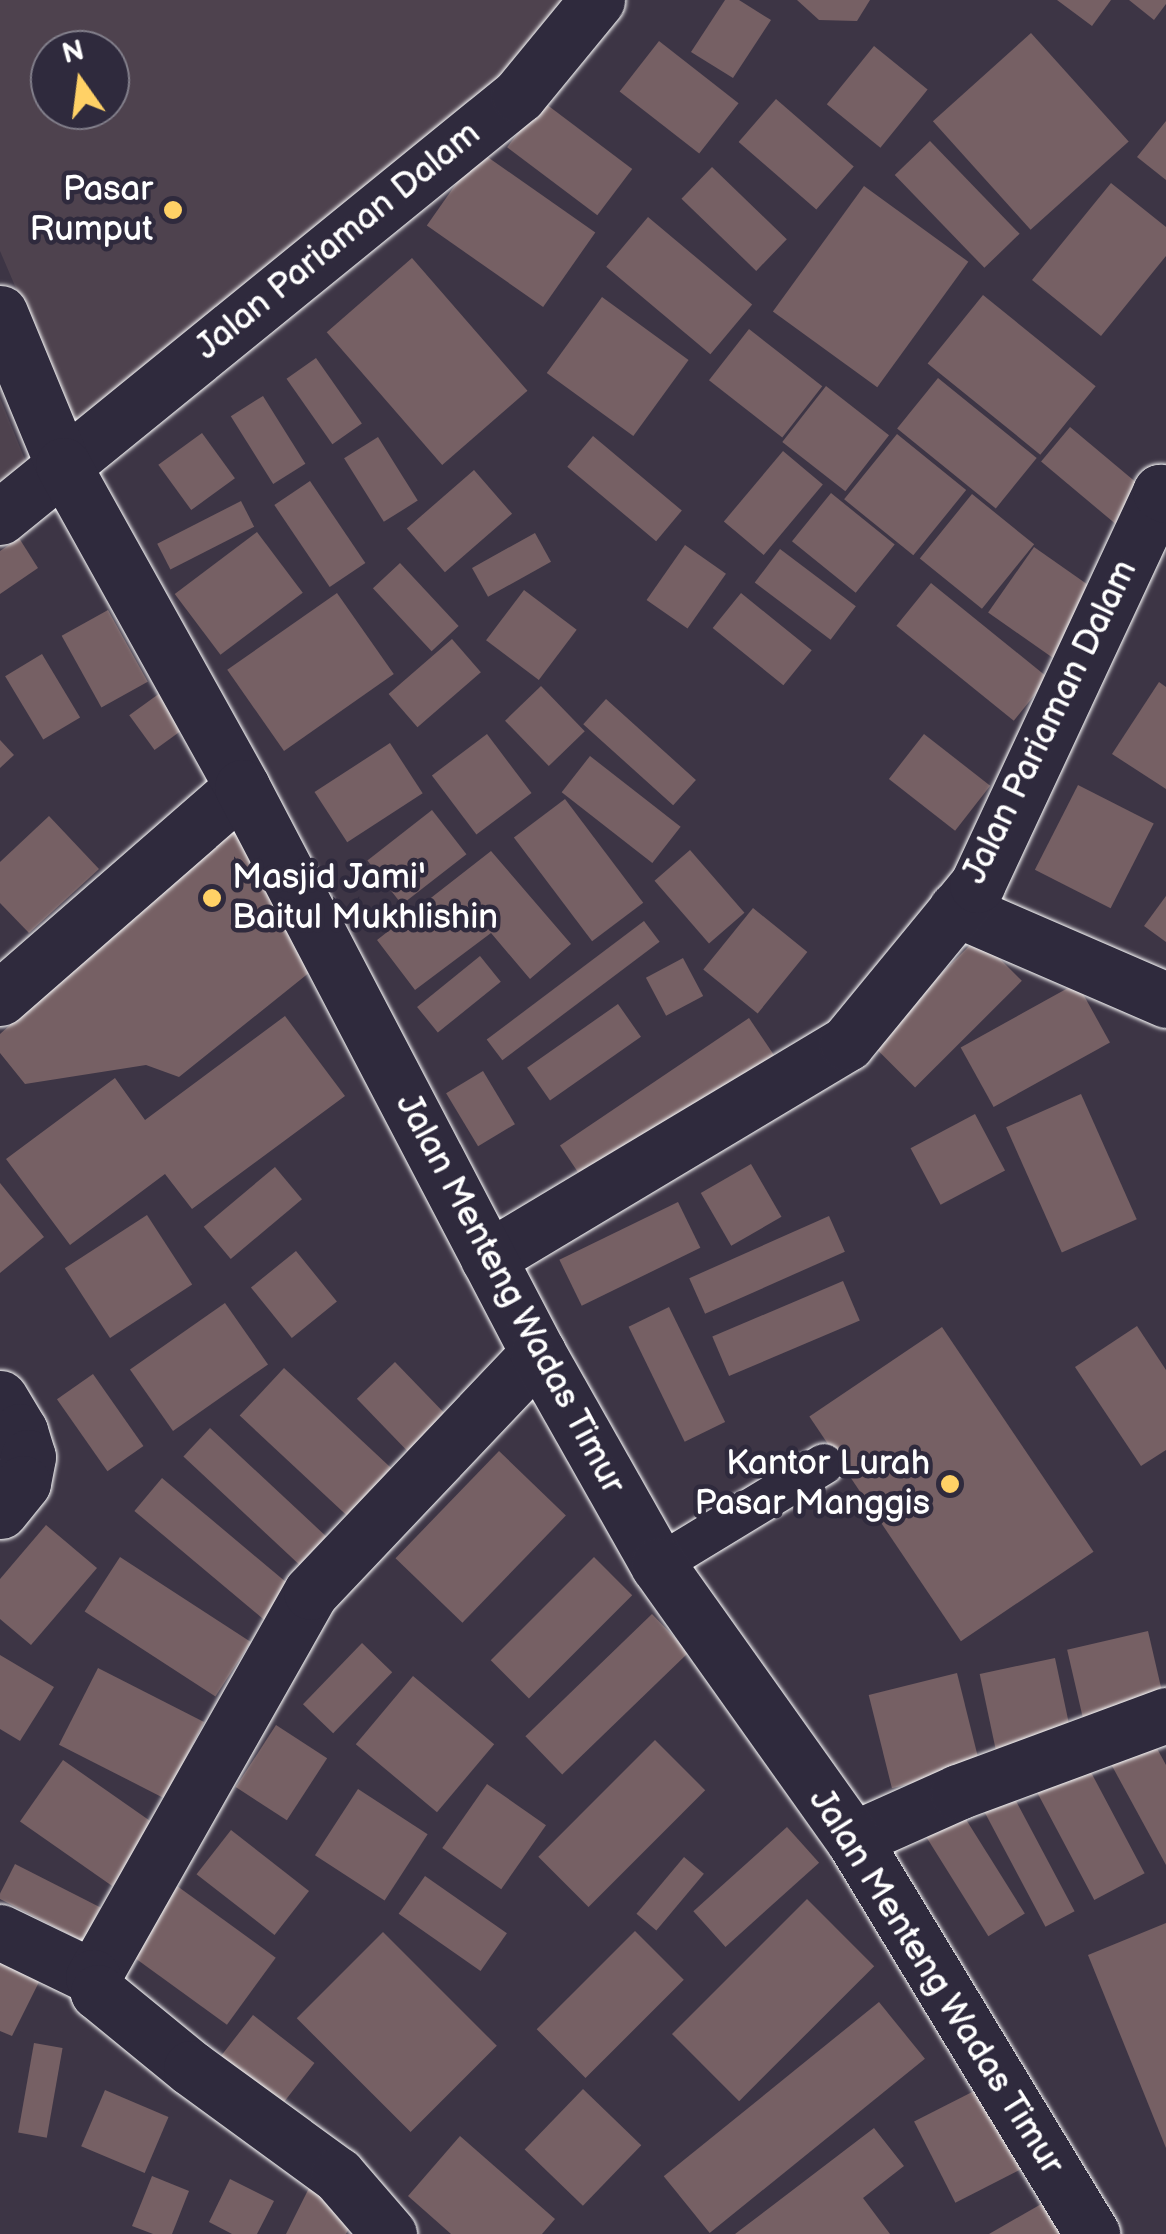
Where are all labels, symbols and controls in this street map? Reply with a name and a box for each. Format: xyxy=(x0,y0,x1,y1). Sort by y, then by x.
north arrow xyxy=(30,30,130,130)
text: N xyxy=(59,34,87,71)
street label: Jalan Pariaman Dalam xyxy=(187,113,489,369)
place label: Pasar Rumput xyxy=(29,169,153,251)
marker: Pasar Rumput xyxy=(162,199,184,221)
street label: Jalan Pariaman Dalam xyxy=(954,554,1146,890)
place label: Masjid Jami' Baitul Mukhlishin xyxy=(232,857,498,939)
marker: Masjid Jami' Baitul Mukhlishin xyxy=(201,887,223,909)
street label: Jalan Menteng Wadas Timur xyxy=(386,1086,634,1502)
place label: Kantor Lurah Pasar Manggis xyxy=(695,1443,930,1525)
marker: Kantor Lurah Pasar Manggis xyxy=(939,1473,961,1495)
street label: Jalan Menteng Wadas Timur xyxy=(799,1780,1073,2184)

